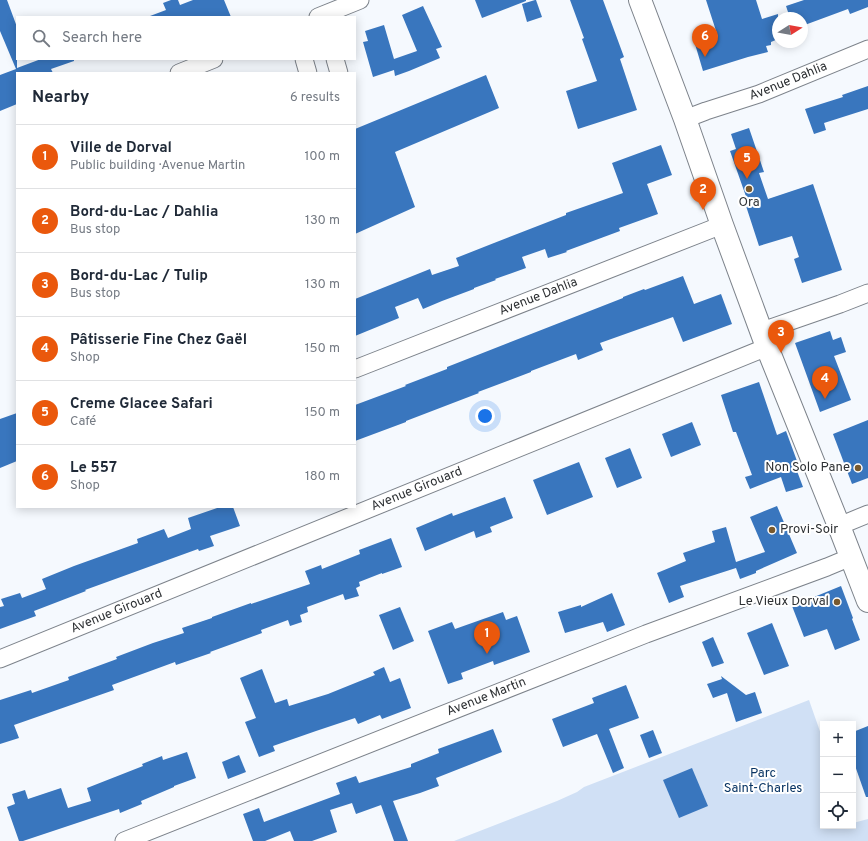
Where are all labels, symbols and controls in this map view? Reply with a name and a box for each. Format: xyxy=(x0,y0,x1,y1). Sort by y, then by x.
north arrow xyxy=(772,12,808,48)
search box xyxy=(16,16,356,60)
pin: 6 xyxy=(692,24,718,57)
icon: search xyxy=(30,27,52,49)
text: Search here xyxy=(62,29,142,48)
street label: Avenue Dahlia xyxy=(747,59,830,105)
text: Nearby xyxy=(32,87,89,109)
text: 6 results xyxy=(290,90,340,106)
text: Ville de Dorval xyxy=(70,139,172,158)
pin: 5 xyxy=(734,146,760,179)
text: 1 xyxy=(42,149,48,165)
text: 100 m xyxy=(304,149,340,165)
text: Public building · Avenue Martin xyxy=(70,158,245,174)
pin: 2 xyxy=(690,177,716,210)
marker: Ora xyxy=(744,184,754,194)
place label: Ora xyxy=(738,195,760,211)
text: Bord-du-Lac / Dahlia xyxy=(70,203,218,222)
text: 2 xyxy=(41,213,49,229)
text: 130 m xyxy=(305,213,340,229)
text: Bus stop xyxy=(70,222,120,238)
text: Bord-du-Lac / Tulip xyxy=(70,267,208,286)
street label: Avenue Dahlia xyxy=(497,274,580,320)
text: 3 xyxy=(41,277,49,293)
text: 130 m xyxy=(305,277,340,293)
text: Bus stop xyxy=(70,286,120,302)
pin: 3 xyxy=(768,320,794,353)
text: Pâtisserie Fine Chez Gaël xyxy=(70,331,247,350)
text: 4 xyxy=(41,341,49,357)
text: 150 m xyxy=(305,341,340,357)
text: Shop xyxy=(70,350,100,366)
pin: 4 xyxy=(812,366,838,399)
text: Creme Glacee Safari xyxy=(70,395,213,414)
text: 5 xyxy=(41,405,49,421)
text: 150 m xyxy=(305,405,340,421)
your location xyxy=(475,406,495,426)
text: Café xyxy=(70,414,96,430)
text: Le 557 xyxy=(70,459,117,478)
place label: Non Solo Pane xyxy=(765,460,850,476)
marker: Non Solo Pane xyxy=(853,463,863,473)
street label: Avenue Girouard xyxy=(369,464,465,515)
text: 6 xyxy=(41,469,49,485)
text: 180 m xyxy=(305,469,340,485)
text: Shop xyxy=(70,478,100,494)
place label: Provi-Soir xyxy=(780,522,838,538)
marker: Provi-Soir xyxy=(767,525,777,535)
street label: Avenue Girouard xyxy=(69,586,165,637)
place label: Le Vieux Dorval xyxy=(739,594,829,610)
marker: Le Vieux Dorval xyxy=(832,597,842,607)
pin: 1 xyxy=(474,621,500,654)
street label: Avenue Martin xyxy=(444,674,529,720)
map controls xyxy=(820,721,856,829)
button: + xyxy=(820,721,856,757)
button: − xyxy=(820,757,856,793)
park label: Parc Saint-Charles xyxy=(724,766,802,797)
button: locate xyxy=(820,793,856,829)

